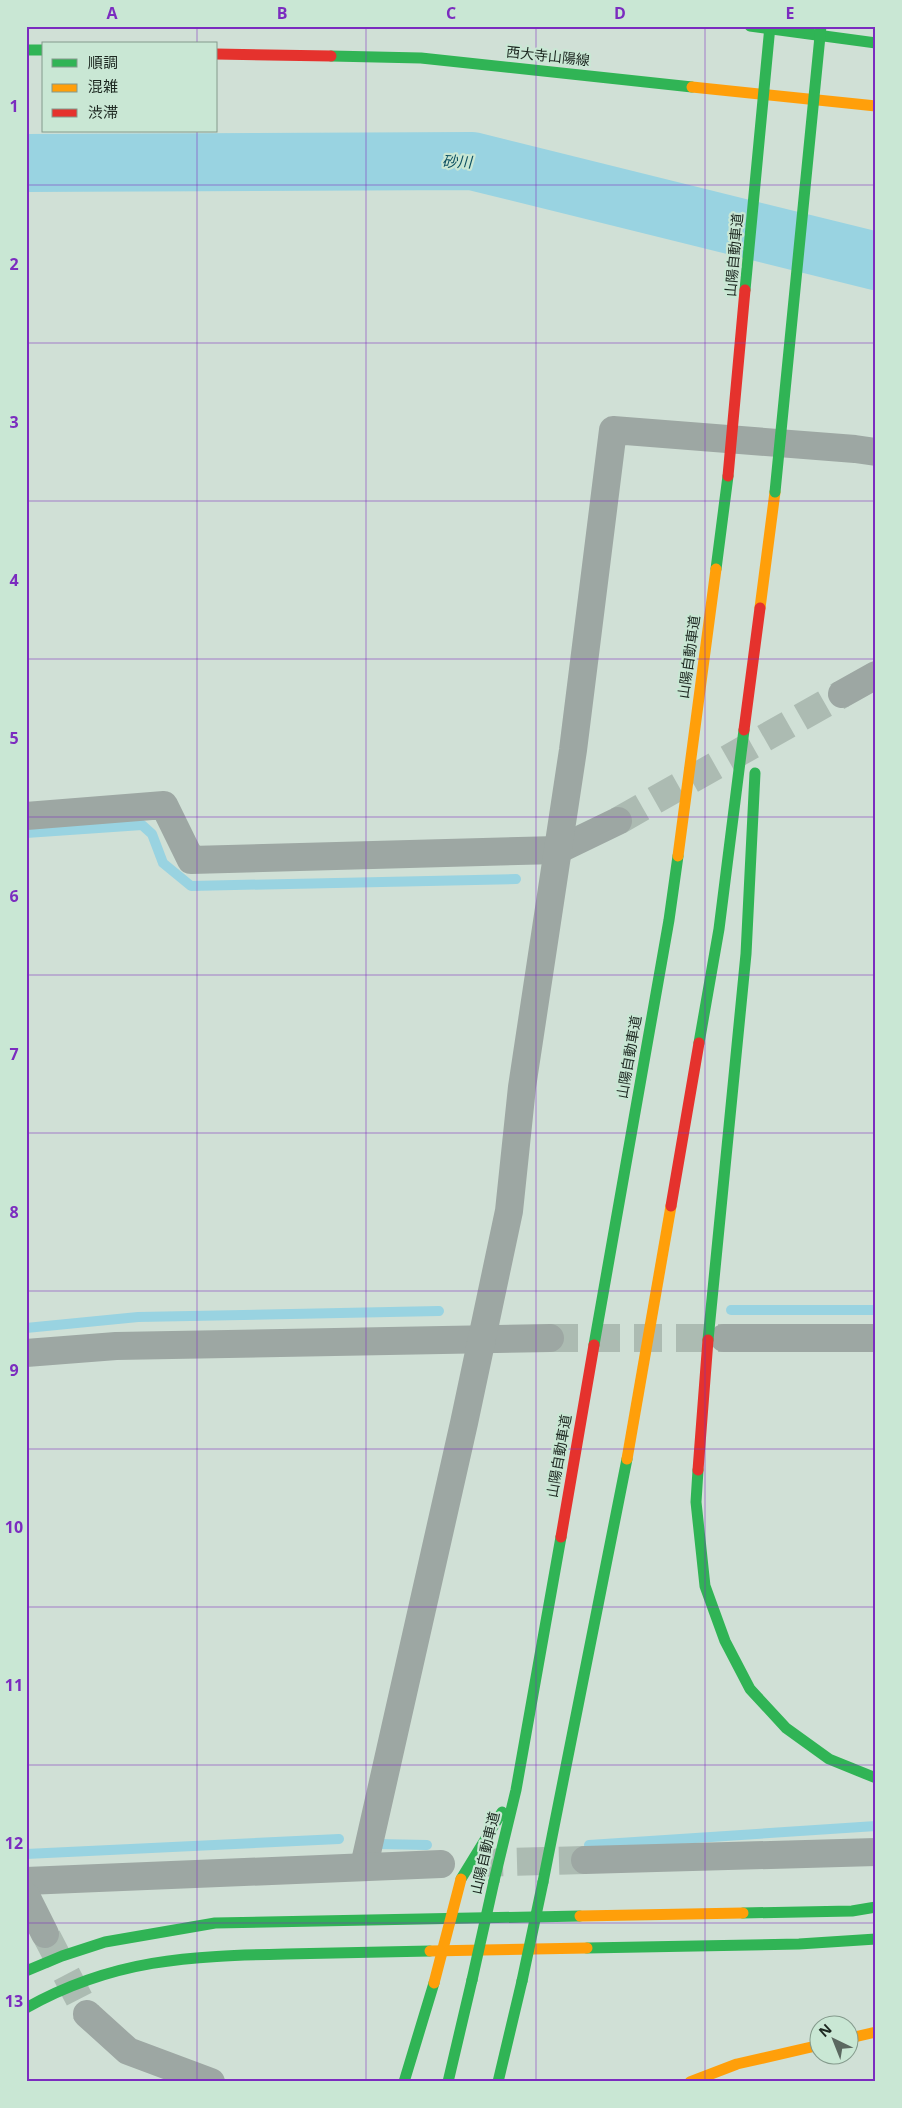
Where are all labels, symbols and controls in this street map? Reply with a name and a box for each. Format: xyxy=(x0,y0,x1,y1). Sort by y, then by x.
text: A xyxy=(106,2,118,24)
text: B xyxy=(277,2,287,24)
text: C xyxy=(446,2,456,24)
text: D xyxy=(614,2,626,24)
text: E xyxy=(786,2,795,24)
legend xyxy=(42,42,218,132)
street label: 西大寺山陽線 xyxy=(505,42,591,69)
text: 順調 xyxy=(88,52,118,72)
text: 混雑 xyxy=(88,76,118,96)
text: 1 xyxy=(9,95,19,117)
text: 渋滞 xyxy=(88,102,118,122)
water label: 砂川 xyxy=(442,150,474,172)
street label: 山陽自動車道 xyxy=(720,212,747,298)
text: 2 xyxy=(9,253,19,275)
text: 3 xyxy=(9,411,19,433)
text: 4 xyxy=(9,569,19,591)
street label: 山陽自動車道 xyxy=(673,614,704,700)
text: 5 xyxy=(9,727,19,749)
text: 6 xyxy=(9,885,19,907)
street label: 山陽自動車道 xyxy=(612,1014,645,1100)
text: 7 xyxy=(9,1043,19,1065)
text: 8 xyxy=(9,1201,19,1223)
text: 9 xyxy=(9,1359,19,1381)
street label: 山陽自動車道 xyxy=(542,1413,575,1499)
text: 10 xyxy=(5,1516,23,1538)
text: 11 xyxy=(5,1674,23,1696)
street label: 山陽自動車道 xyxy=(466,1810,503,1896)
text: 12 xyxy=(5,1832,23,1854)
text: 13 xyxy=(5,1990,23,2012)
north arrow xyxy=(810,2016,860,2066)
text: N xyxy=(814,2019,835,2041)

